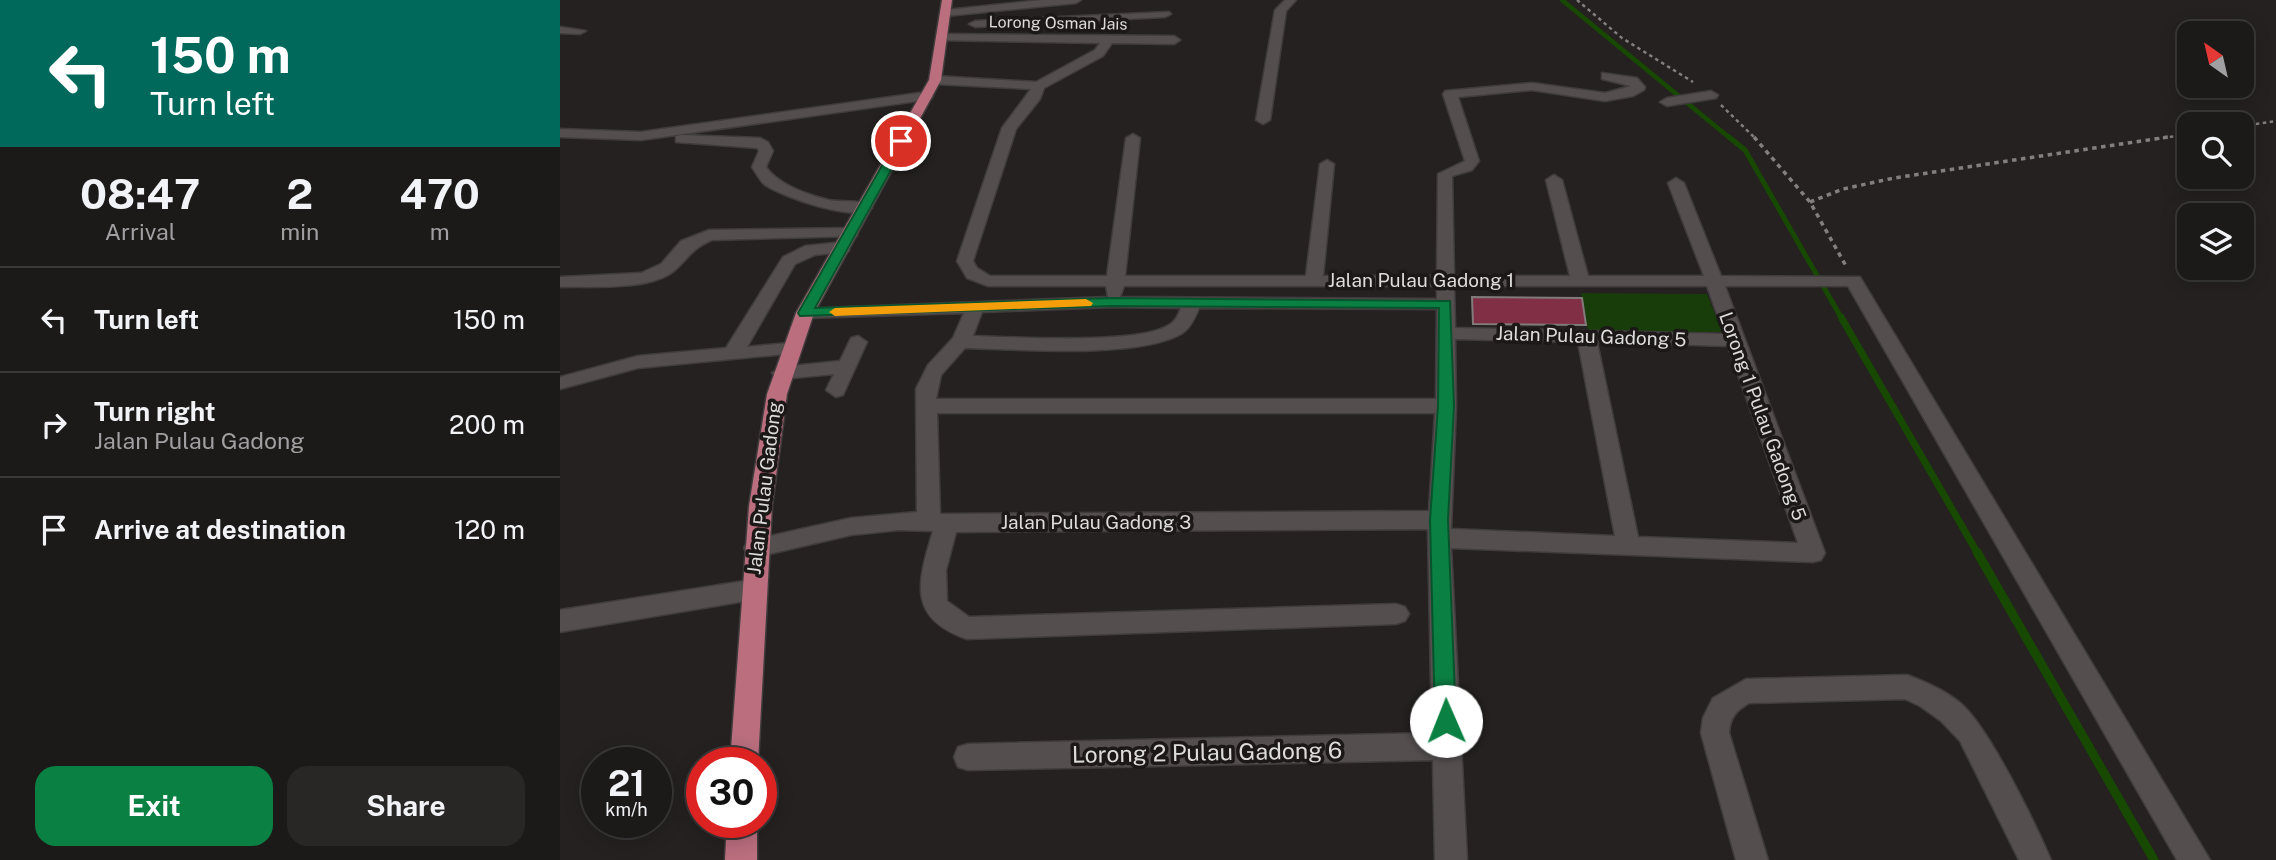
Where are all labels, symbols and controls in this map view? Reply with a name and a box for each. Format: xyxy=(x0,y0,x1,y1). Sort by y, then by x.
street label: Lorong Osman Jais xyxy=(988,12,1128,34)
north arrow xyxy=(2177,21,2254,98)
map controls xyxy=(2177,21,2254,280)
text: 150 m xyxy=(150,26,291,84)
icon: left xyxy=(35,28,126,119)
text: Turn left xyxy=(150,85,275,122)
pin xyxy=(871,111,931,171)
button: search xyxy=(2177,112,2254,189)
icon: arrive xyxy=(882,122,920,160)
text: 08:47 xyxy=(80,169,200,218)
text: 2 xyxy=(286,169,313,218)
text: 470 xyxy=(399,169,480,218)
button: layers xyxy=(2177,203,2254,280)
text: Arrival xyxy=(105,218,176,245)
text: min xyxy=(280,218,319,245)
text: m xyxy=(430,218,450,245)
street label: Jalan Pulau Gadong 1 xyxy=(1328,269,1514,291)
icon: left xyxy=(35,301,73,339)
text: Turn left xyxy=(94,304,199,335)
text: 150 m xyxy=(453,304,525,335)
street label: Lorong 1 Pulau Gadong 5 xyxy=(1715,309,1811,523)
street label: Jalan Pulau Gadong 5 xyxy=(1495,322,1687,350)
text: Turn right xyxy=(94,396,216,427)
street label: Jalan Pulau Gadong xyxy=(742,400,786,576)
icon: right xyxy=(35,406,73,444)
text: 200 m xyxy=(449,409,525,440)
text: Jalan Pulau Gadong xyxy=(94,427,305,454)
icon: arrive xyxy=(35,511,73,549)
street label: Jalan Pulau Gadong 3 xyxy=(1001,511,1191,533)
text: Arrive at destination xyxy=(94,514,346,545)
text: 120 m xyxy=(454,514,525,545)
position arrow xyxy=(1409,684,1483,758)
street label: Lorong 2 Pulau Gadong 6 xyxy=(1072,736,1342,768)
speed limit sign: 30 xyxy=(686,747,777,838)
text: 21 xyxy=(608,763,645,804)
button: Exit xyxy=(35,766,273,846)
button: Share xyxy=(287,766,525,846)
text: km/h xyxy=(605,799,648,820)

